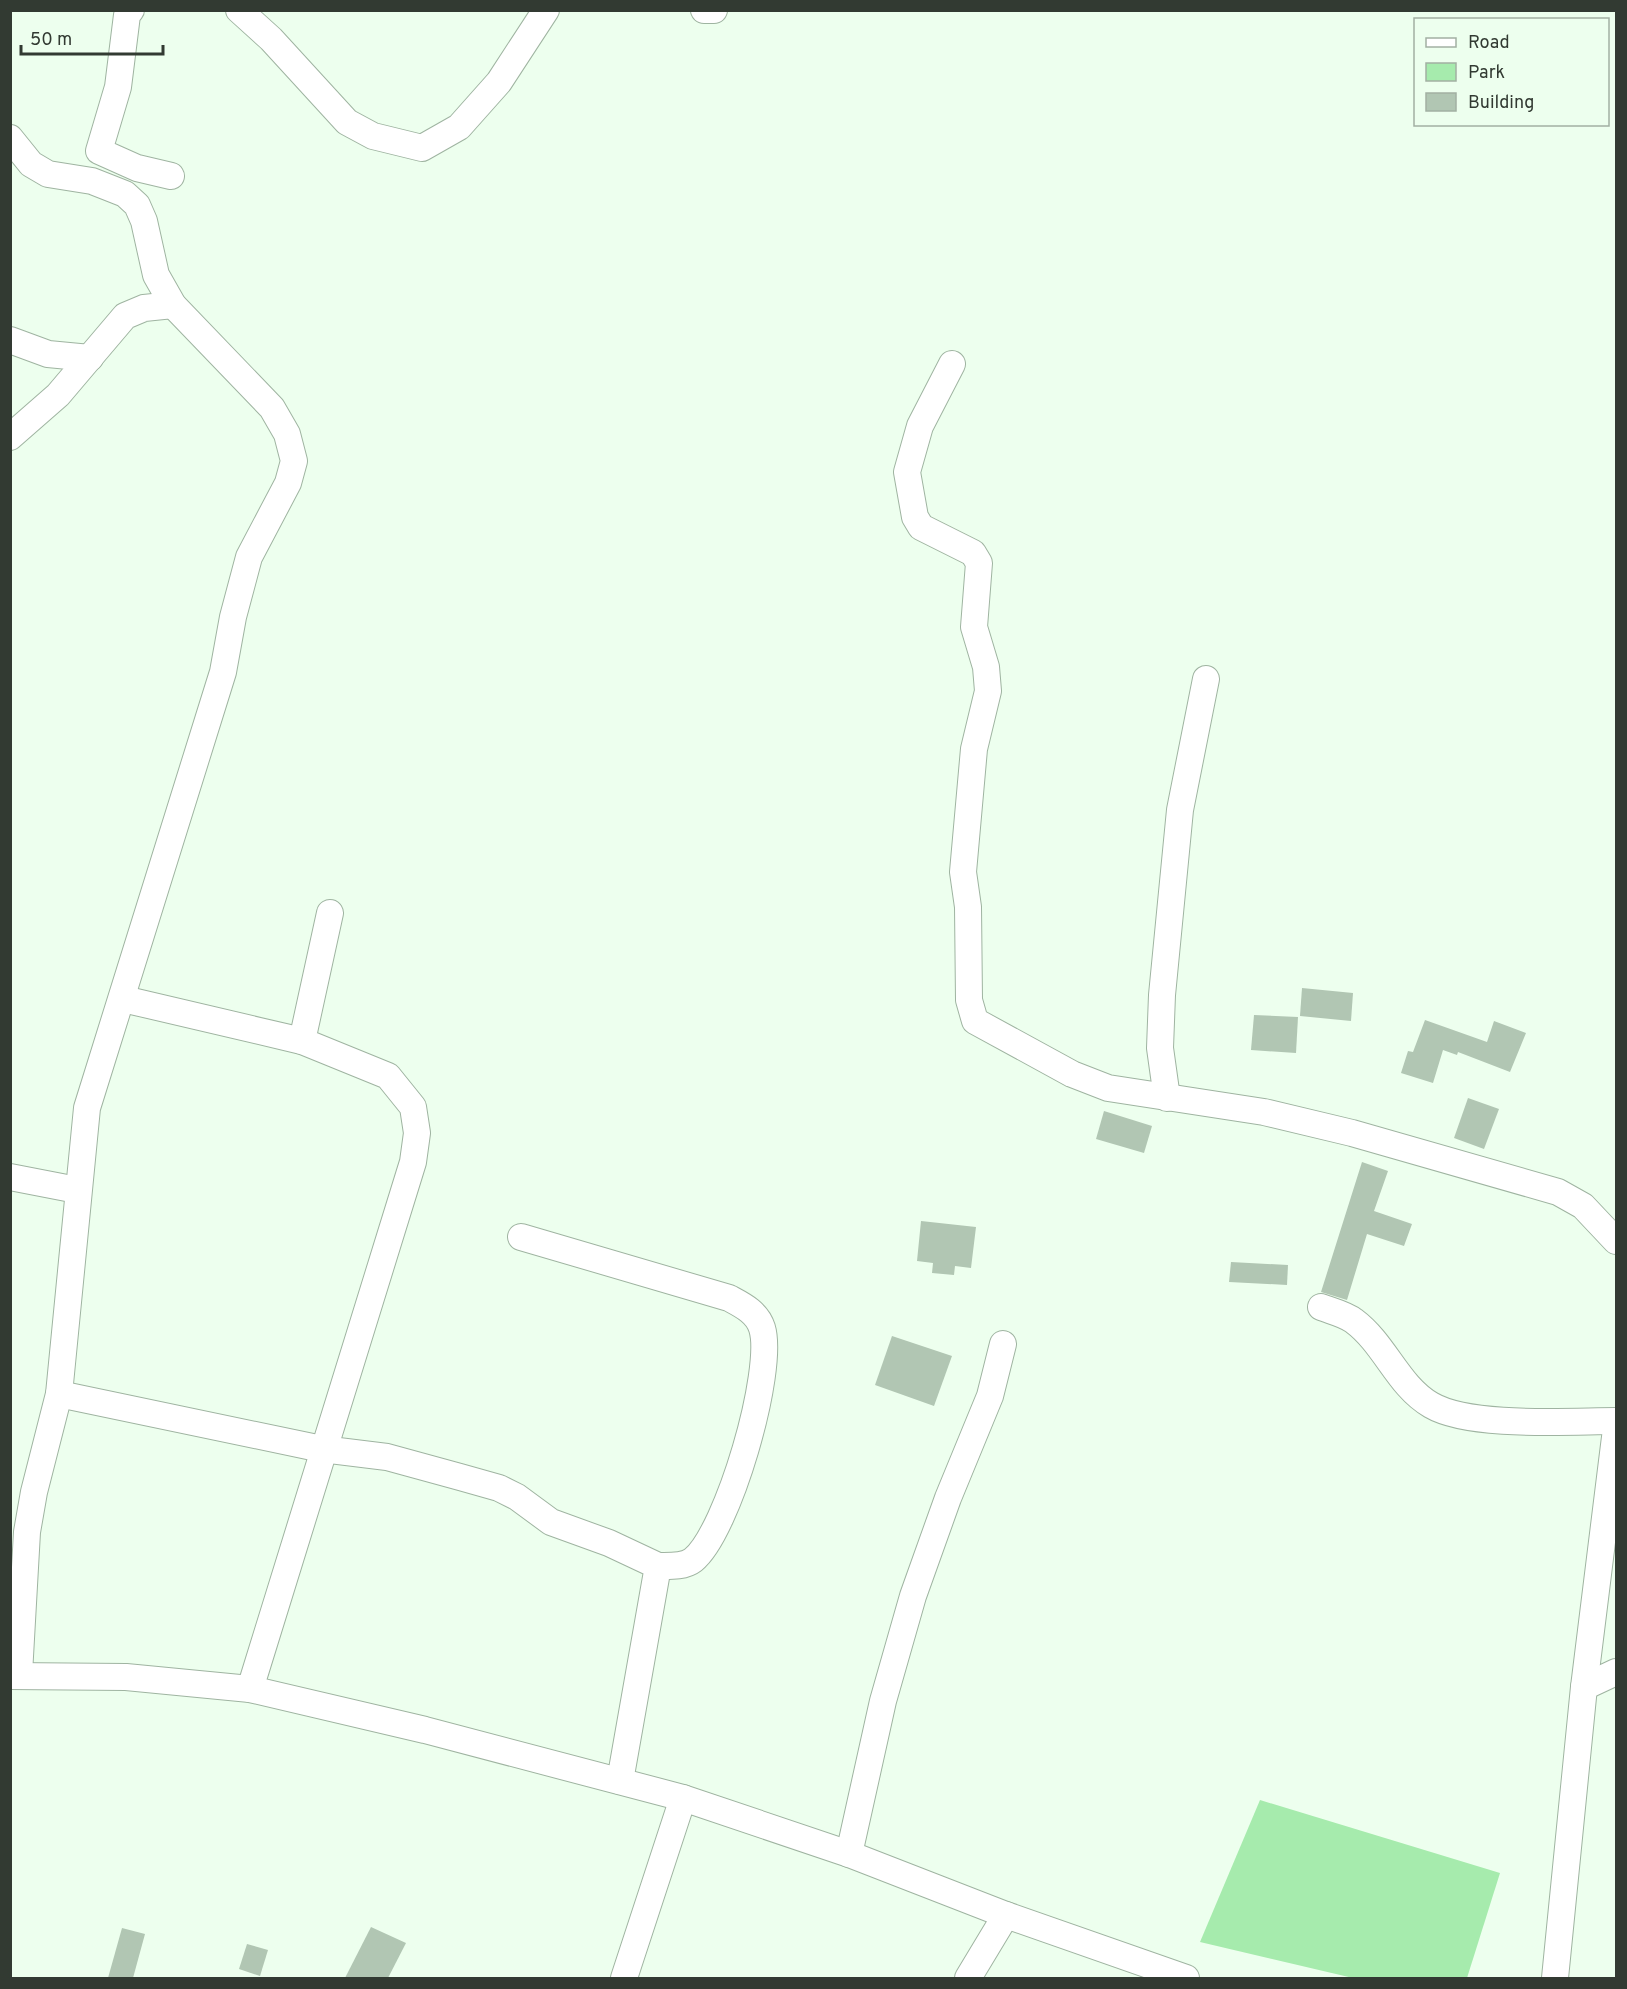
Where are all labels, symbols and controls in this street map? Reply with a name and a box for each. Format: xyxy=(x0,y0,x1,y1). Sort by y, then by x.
scale bar xyxy=(21,18,164,56)
legend xyxy=(1414,18,1609,126)
text: 50 m xyxy=(30,29,72,52)
text: Road xyxy=(1468,32,1510,55)
text: Park xyxy=(1468,62,1505,85)
text: Building xyxy=(1468,92,1534,115)

